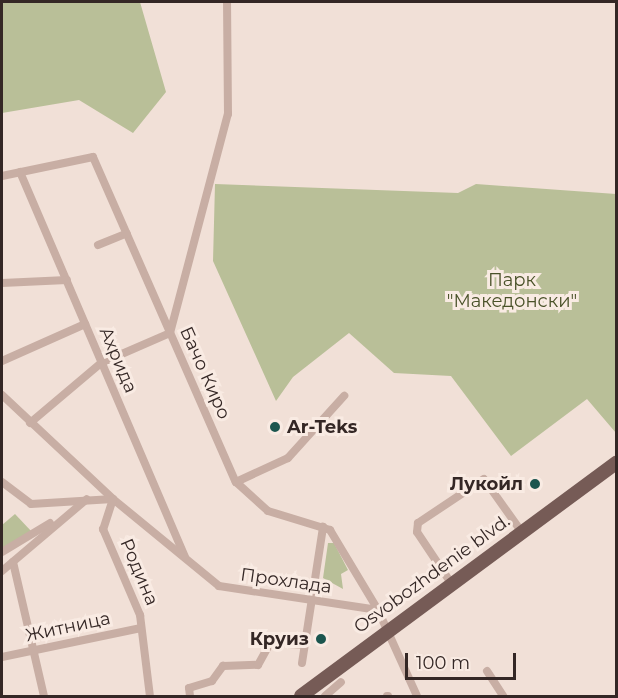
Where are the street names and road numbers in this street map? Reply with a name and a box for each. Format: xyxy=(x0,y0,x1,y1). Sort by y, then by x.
street label: Бачо Киро xyxy=(175,323,235,423)
street label: Ахрида xyxy=(95,324,141,396)
street label: Osvobozhdenie blvd. xyxy=(350,510,514,638)
street label: Родина xyxy=(115,535,163,609)
street label: Прохлада xyxy=(239,564,333,598)
street label: Житница xyxy=(24,607,112,647)

